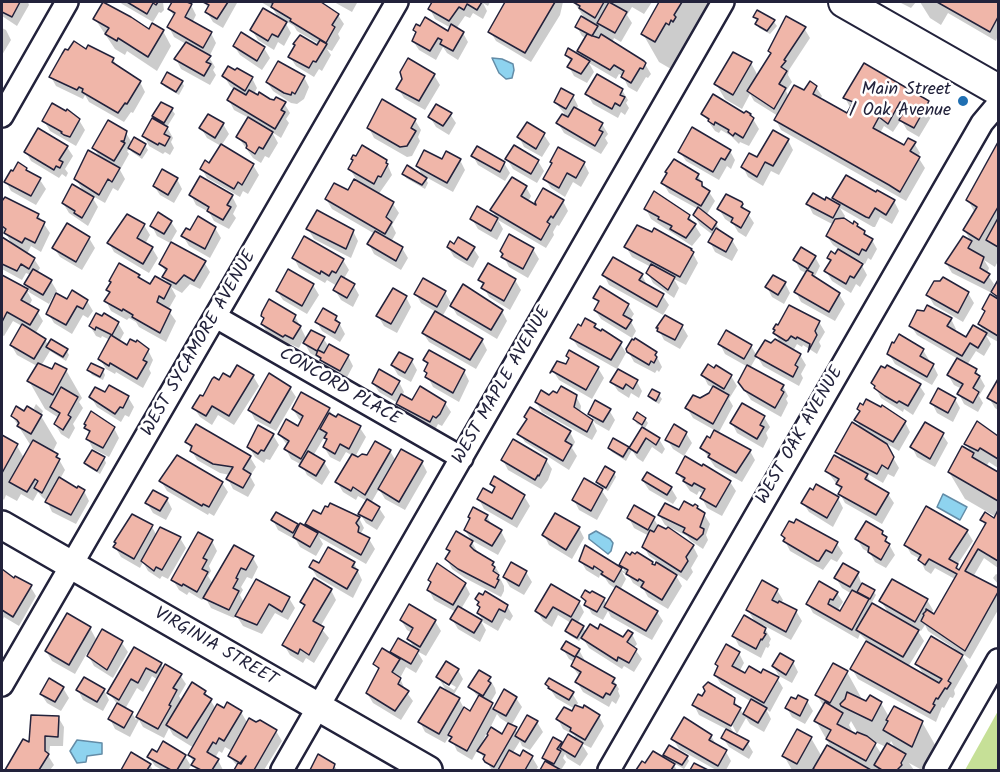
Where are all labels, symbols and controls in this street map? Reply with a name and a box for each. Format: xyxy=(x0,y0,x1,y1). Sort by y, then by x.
place label: Main Street / Oak Avenue xyxy=(849,80,951,122)
marker: Main Street / Oak Avenue xyxy=(956,94,970,108)
street label: WEST SYCAMORE AVENUE xyxy=(138,247,262,441)
street label: WEST MAPLE AVENUE xyxy=(449,304,557,468)
street label: CONCORD PLACE xyxy=(274,344,404,432)
street label: WEST OAK AVENUE xyxy=(753,363,849,509)
street label: VIRGINIA STREET xyxy=(150,604,280,692)

